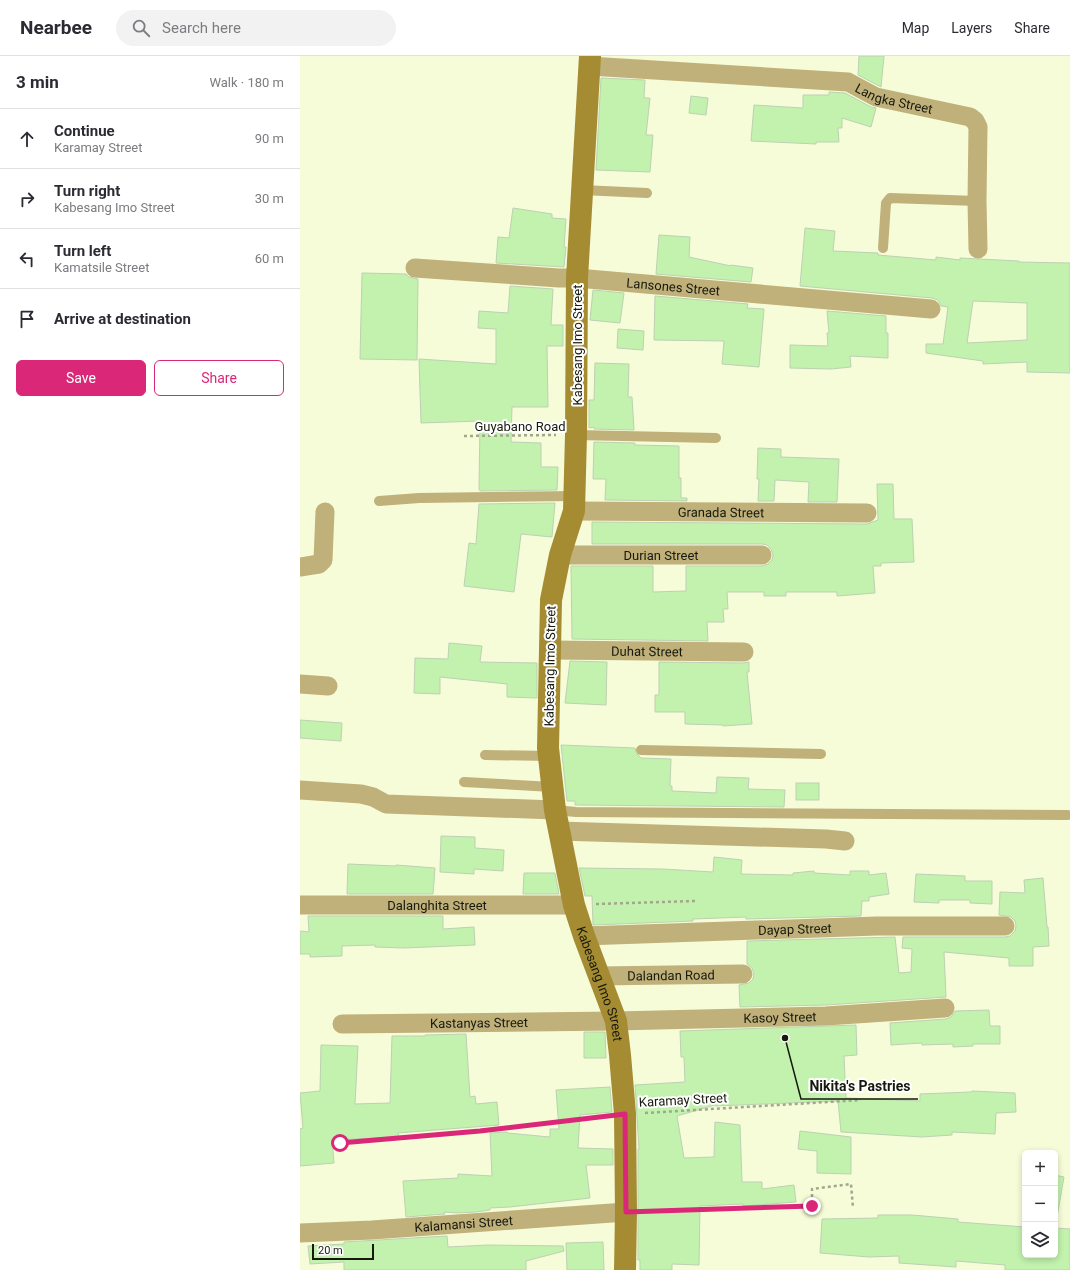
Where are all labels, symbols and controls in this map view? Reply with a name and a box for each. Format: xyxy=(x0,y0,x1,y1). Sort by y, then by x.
search box xyxy=(116,10,396,46)
text: Nearbee xyxy=(20,16,92,39)
icon: search xyxy=(130,17,152,39)
text: Search here xyxy=(162,19,241,37)
text: Map xyxy=(902,20,929,36)
text: Layers xyxy=(951,20,992,36)
text: Share xyxy=(1014,20,1050,36)
text: 3 min xyxy=(16,72,59,92)
text: Walk · 180 m xyxy=(209,75,284,90)
street label: Langka Street xyxy=(853,80,934,116)
text: Continue xyxy=(54,122,115,140)
icon: ahead xyxy=(16,128,38,150)
text: 90 m xyxy=(255,131,284,146)
text: Karamay Street xyxy=(54,140,143,155)
text: Turn right xyxy=(54,182,120,200)
icon: right xyxy=(16,188,38,210)
text: 30 m xyxy=(255,191,284,206)
text: Kabesang Imo Street xyxy=(54,200,175,215)
text: Turn left xyxy=(54,242,111,260)
icon: left xyxy=(16,248,38,270)
text: 60 m xyxy=(255,251,284,266)
text: Kamatsile Street xyxy=(54,260,149,275)
street label: Lansones Street xyxy=(626,275,721,298)
street label: Kabesang Imo Street xyxy=(570,285,585,405)
icon: arrive xyxy=(16,308,38,330)
text: Arrive at destination xyxy=(54,310,191,328)
button: Save xyxy=(16,360,146,396)
button: Share xyxy=(154,360,284,396)
street label: Guyabano Road xyxy=(474,419,566,434)
street label: Granada Street xyxy=(678,504,764,520)
street label: Durian Street xyxy=(623,548,699,563)
street label: Kabesang Imo Street xyxy=(541,605,559,727)
street label: Duhat Street xyxy=(611,643,683,659)
street label: Dalanghita Street xyxy=(387,898,487,913)
street label: Dayap Street xyxy=(758,920,832,938)
street label: Kabesang Imo Street xyxy=(574,924,626,1042)
street label: Dalandan Road xyxy=(627,967,715,983)
street label: Kasoy Street xyxy=(743,1009,817,1025)
street label: Kastanyas Street xyxy=(430,1014,528,1031)
callout: Nikita's Pastries xyxy=(801,1073,918,1099)
text: Nikita's Pastries xyxy=(809,1078,911,1094)
street label: Karamay Street xyxy=(638,1090,728,1110)
route start xyxy=(331,1134,349,1152)
map controls xyxy=(1022,1150,1058,1258)
button: + xyxy=(1022,1150,1058,1186)
button: − xyxy=(1022,1186,1058,1222)
route end xyxy=(803,1197,821,1215)
street label: Kalamansi Street xyxy=(414,1213,513,1234)
button: layers xyxy=(1022,1222,1058,1258)
scale bar xyxy=(312,1242,374,1261)
text: 20 m xyxy=(318,1244,343,1257)

